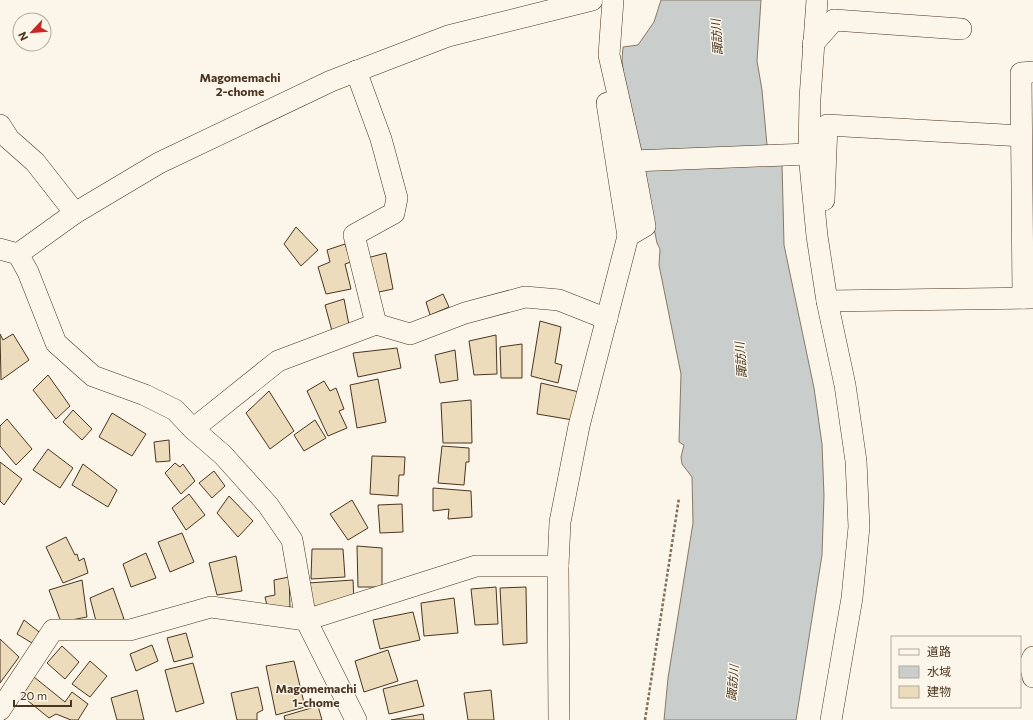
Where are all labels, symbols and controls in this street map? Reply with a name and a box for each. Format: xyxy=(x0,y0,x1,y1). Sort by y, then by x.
north arrow xyxy=(12,12,52,52)
water label: 諏訪川 xyxy=(708,17,724,56)
text: N xyxy=(15,30,30,43)
district label: Magomemachi 2-chome xyxy=(199,70,281,98)
water label: 諏訪川 xyxy=(732,340,748,379)
legend xyxy=(891,636,1021,708)
text: 道路 xyxy=(927,644,951,658)
water label: 諏訪川 xyxy=(723,662,741,701)
text: 水域 xyxy=(927,664,951,678)
district label: Magomemachi 1-chome xyxy=(275,681,357,709)
scale bar xyxy=(14,682,71,708)
text: 建物 xyxy=(927,684,951,698)
text: 20 m xyxy=(20,688,47,702)

